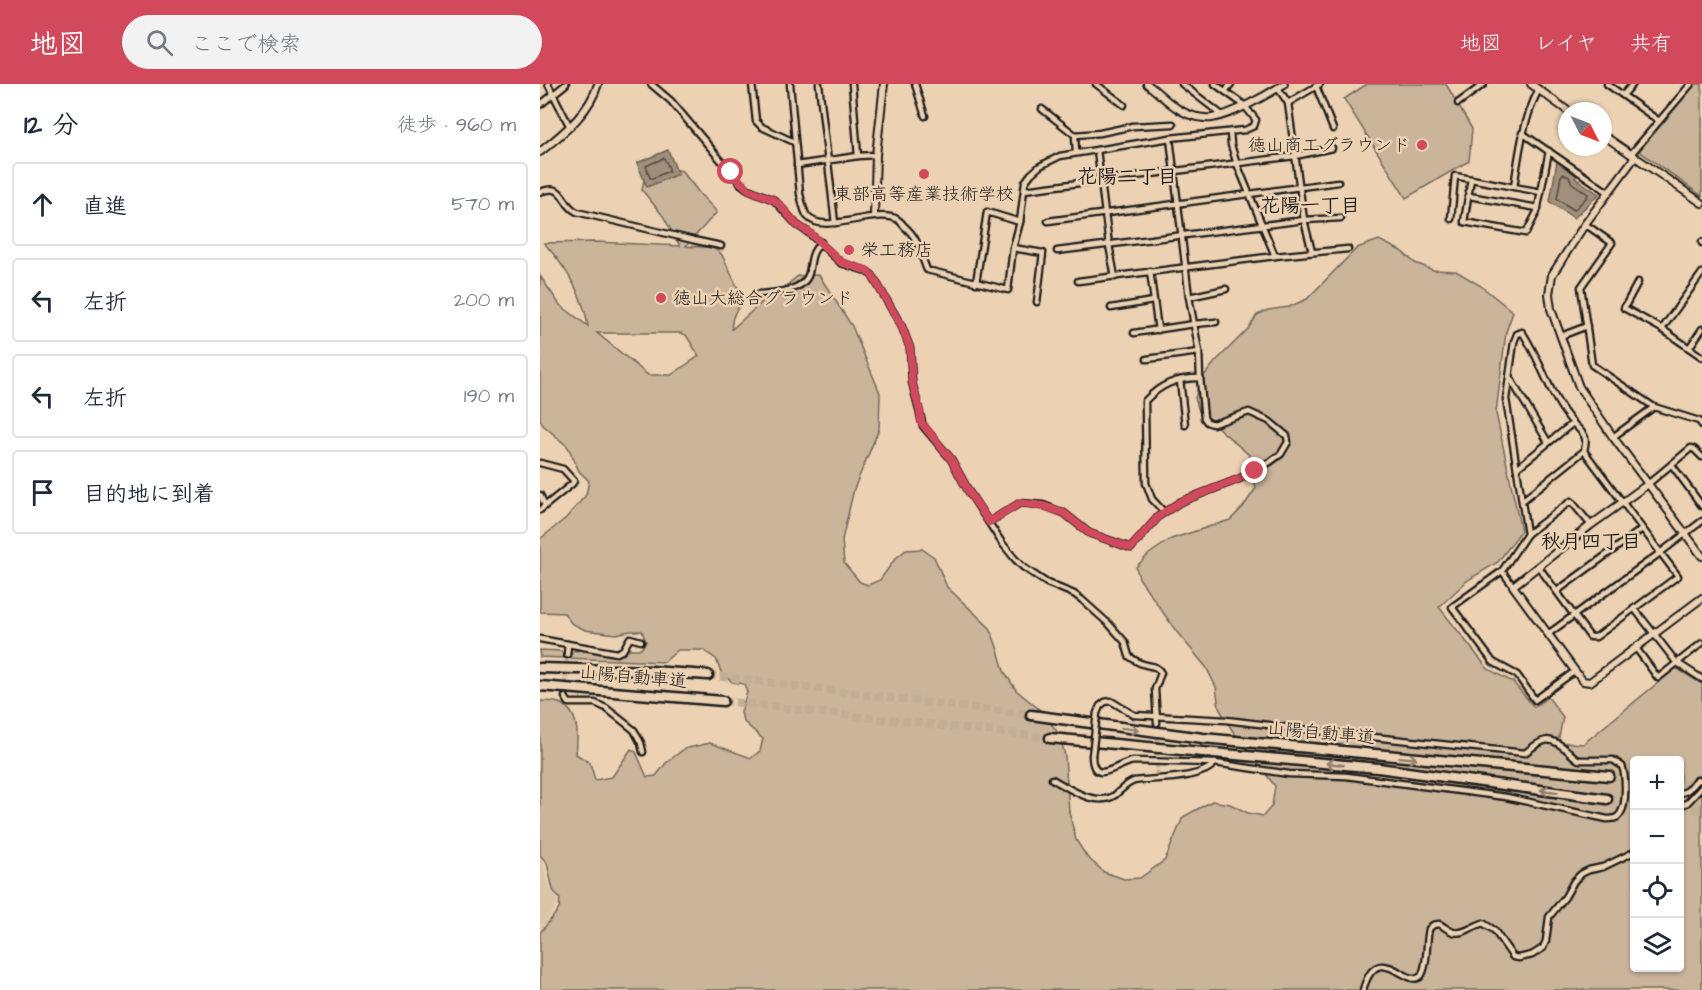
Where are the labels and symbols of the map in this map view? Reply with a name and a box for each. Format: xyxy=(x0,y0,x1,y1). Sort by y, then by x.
north arrow xyxy=(1558,102,1612,156)
place label: 徳山商工グラウンド xyxy=(1248,133,1410,158)
marker: 徳山商工グラウンド xyxy=(1415,138,1429,152)
route start xyxy=(717,158,743,184)
district label: 花陽二丁目 xyxy=(1077,163,1177,191)
marker: 東部高等産業技術学校 xyxy=(917,167,931,181)
place label: 東部高等産業技術学校 xyxy=(834,182,1014,207)
district label: 花陽一丁目 xyxy=(1260,192,1360,220)
place label: 栄工務店 xyxy=(861,238,933,263)
marker: 栄工務店 xyxy=(842,243,856,257)
place label: 徳山大総合グラウンド xyxy=(673,286,853,311)
marker: 徳山大総合グラウンド xyxy=(654,291,668,305)
route end xyxy=(1241,457,1267,483)
district label: 秋月四丁目 xyxy=(1541,528,1641,556)
street label: 山陽自動車道 xyxy=(578,660,688,694)
street label: 山陽自動車道 xyxy=(1266,716,1376,750)
one-way arrow xyxy=(1120,724,1140,735)
one-way arrow xyxy=(1397,753,1417,764)
one-way arrow xyxy=(1325,758,1345,769)
one-way arrow xyxy=(1540,785,1560,796)

